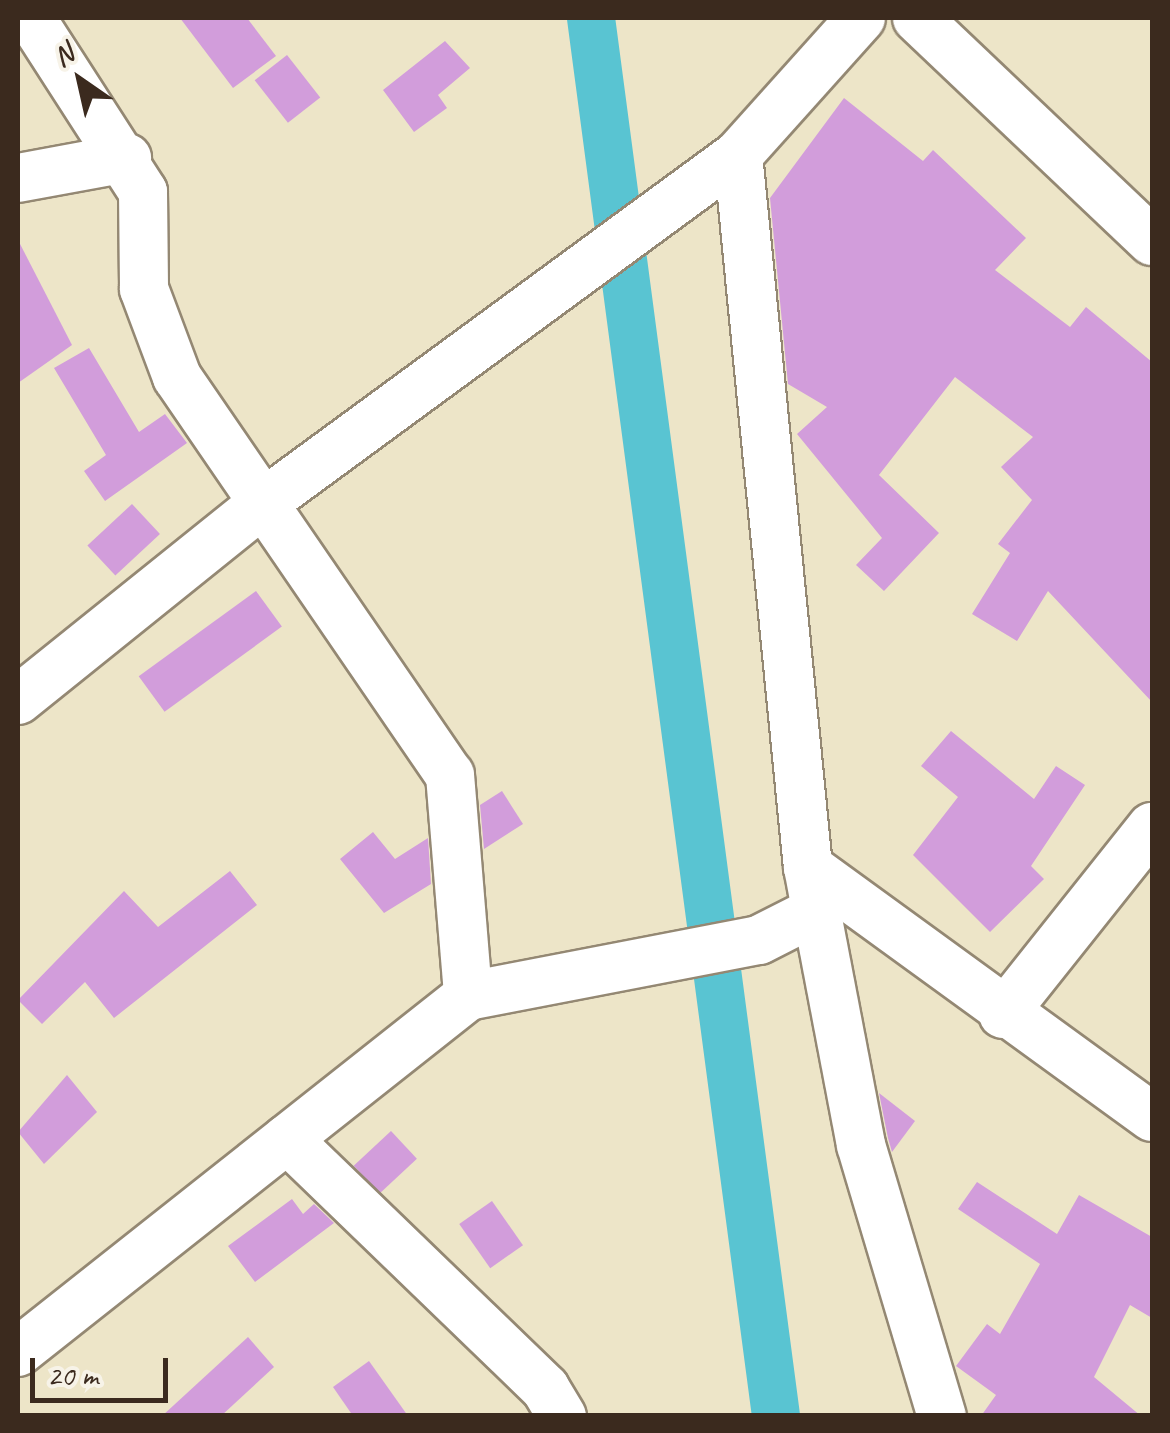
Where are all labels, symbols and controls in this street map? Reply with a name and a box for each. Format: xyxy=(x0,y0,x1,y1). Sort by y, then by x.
north arrow xyxy=(30,30,130,130)
text: N xyxy=(46,35,80,74)
scale bar xyxy=(35,1338,172,1400)
text: 20 m xyxy=(47,1356,98,1394)

